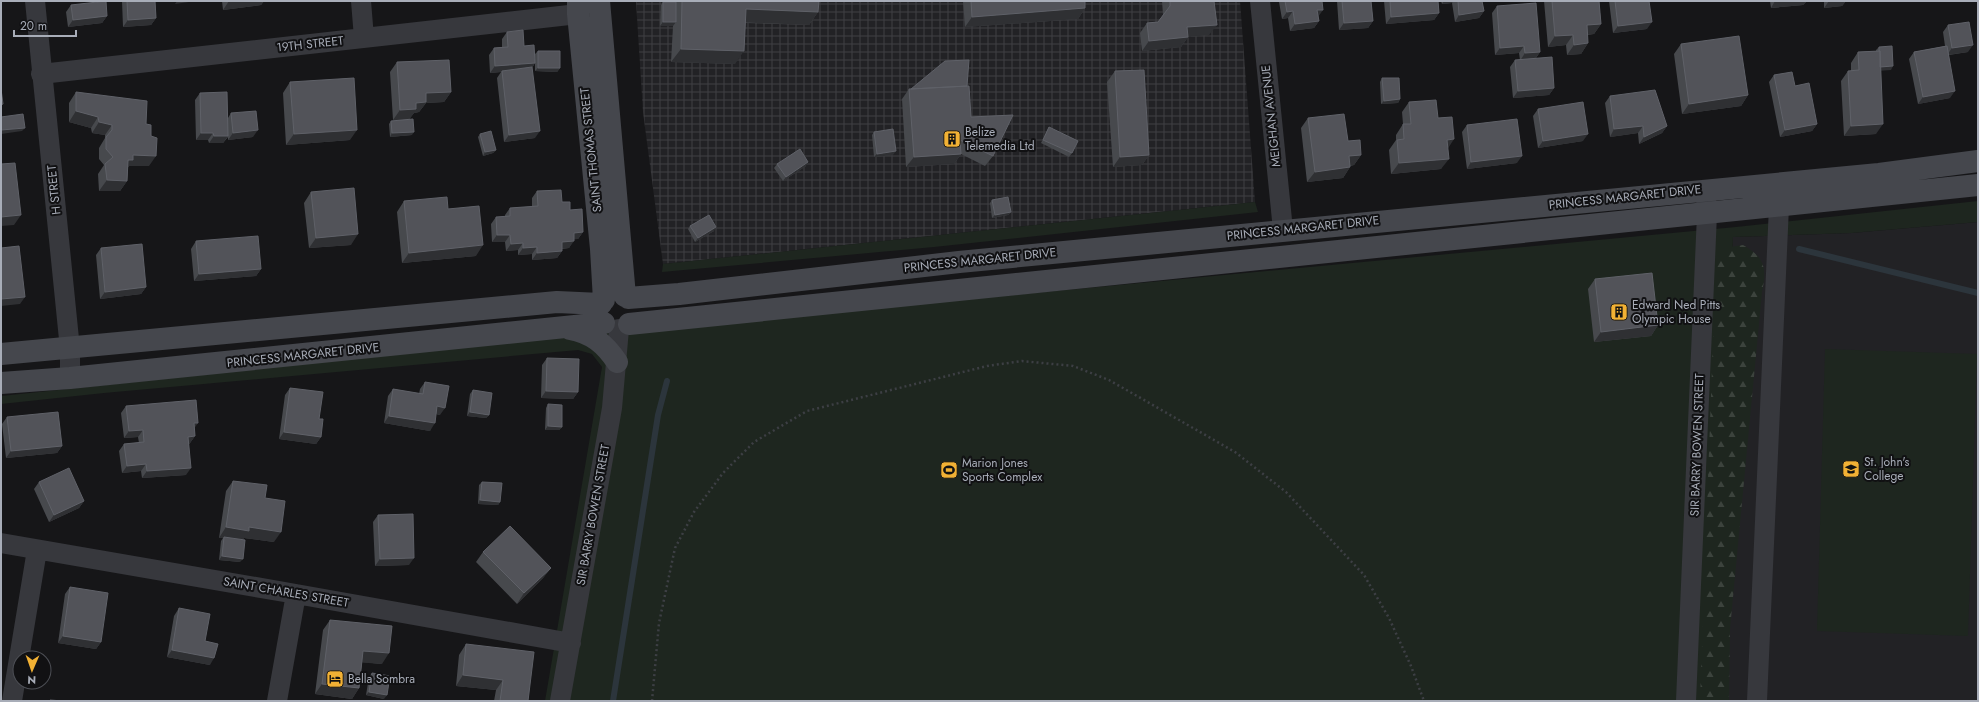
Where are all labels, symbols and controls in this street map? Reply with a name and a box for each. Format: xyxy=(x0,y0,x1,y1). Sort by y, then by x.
scale bar xyxy=(14,12,76,38)
text: 20 m xyxy=(20,17,47,35)
street label: 19TH STREET xyxy=(276,31,345,56)
street label: MEIGHAN AVENUE xyxy=(1257,64,1285,168)
street label: SAINT THOMAS STREET xyxy=(575,86,606,213)
place label: Belize Telemedia Ltd xyxy=(965,123,1035,155)
building icon: Belize Telemedia Ltd xyxy=(942,129,962,149)
street label: H STREET xyxy=(42,164,66,216)
street label: PRINCESS MARGARET DRIVE xyxy=(1548,180,1702,214)
street label: PRINCESS MARGARET DRIVE xyxy=(1226,211,1380,245)
street label: PRINCESS MARGARET DRIVE xyxy=(903,243,1057,277)
place label: Edward Ned Pitts Olympic House xyxy=(1632,296,1720,328)
building icon: Edward Ned Pitts Olympic House xyxy=(1609,302,1629,322)
street label: PRINCESS MARGARET DRIVE xyxy=(226,338,380,372)
street label: SIR BARRY BOWEN STREET xyxy=(1686,373,1709,517)
street label: SIR BARRY BOWEN STREET xyxy=(572,443,614,587)
place label: St. John's College xyxy=(1864,453,1910,485)
place label: Marion Jones Sports Complex xyxy=(962,454,1043,486)
school or university icon: St. John's College xyxy=(1841,459,1861,479)
sports icon: Marion Jones Sports Complex xyxy=(939,460,959,480)
street label: SAINT CHARLES STREET xyxy=(222,572,351,612)
north arrow xyxy=(12,650,52,690)
hotel icon: Bella Sombra xyxy=(325,669,345,689)
place label: Bella Sombra xyxy=(348,670,415,688)
text: N xyxy=(27,672,36,688)

